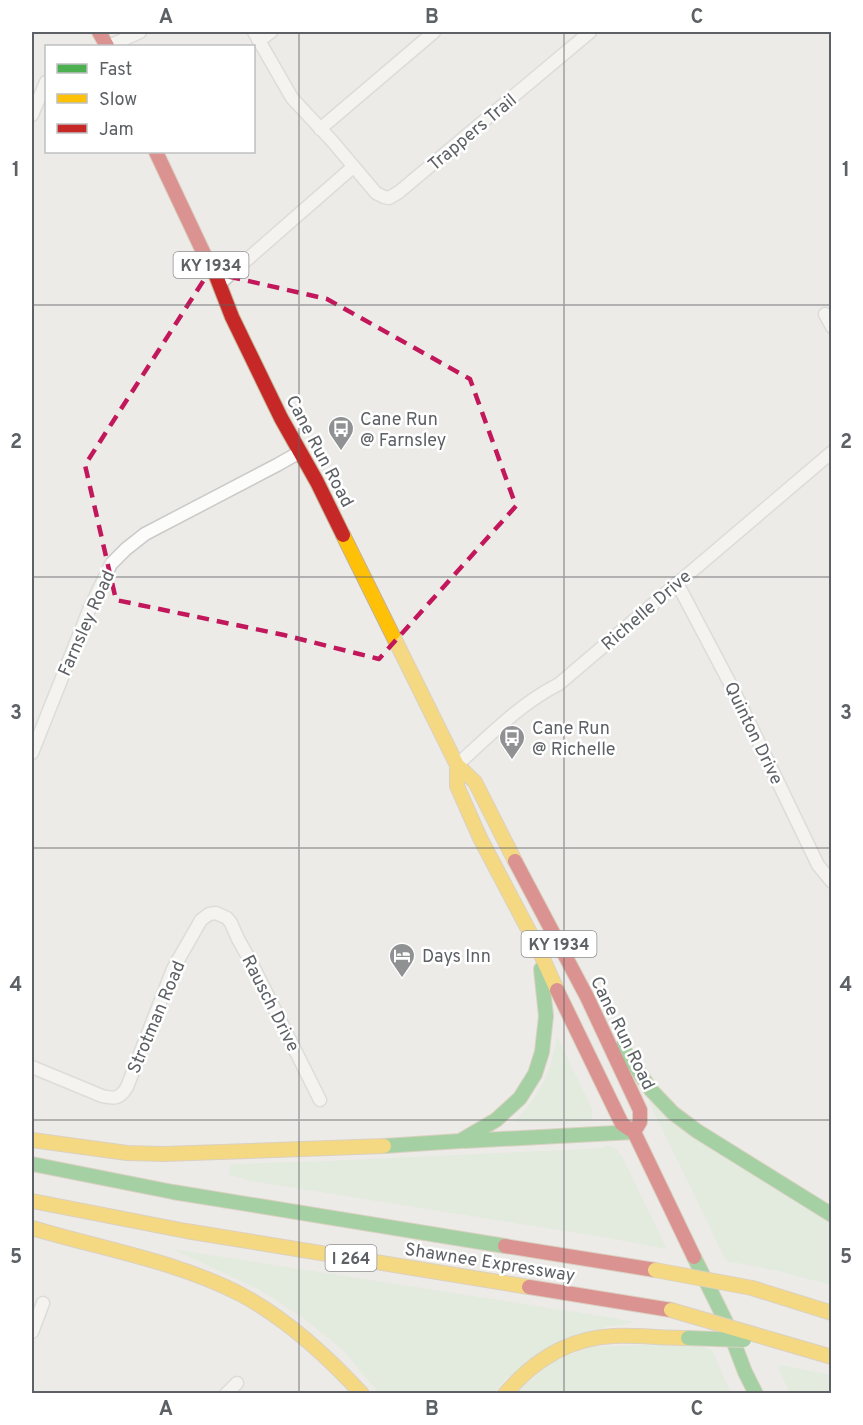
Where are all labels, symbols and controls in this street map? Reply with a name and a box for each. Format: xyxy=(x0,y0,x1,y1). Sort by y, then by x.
text: A xyxy=(159,5,173,31)
text: B xyxy=(425,5,439,31)
text: C xyxy=(691,5,703,31)
legend xyxy=(45,45,255,153)
text: Fast xyxy=(99,59,132,82)
text: Slow xyxy=(99,89,137,112)
street label: Trappers Trail xyxy=(424,89,522,177)
text: Jam xyxy=(99,119,134,142)
text: 1 xyxy=(12,158,20,184)
text: 1 xyxy=(842,158,850,184)
road number: KY 1934 xyxy=(174,252,248,278)
street label: Cane Run Road xyxy=(279,392,358,512)
place label: Cane Run @ Farnsley xyxy=(360,409,446,453)
bus stop icon: Cane Run @ Farnsley xyxy=(326,414,356,452)
text: 2 xyxy=(10,430,22,456)
text: 2 xyxy=(840,430,852,456)
street label: Richelle Drive xyxy=(597,566,697,656)
street label: Farnsley Road xyxy=(54,567,121,680)
street label: Quinton Drive xyxy=(718,679,787,789)
text: 3 xyxy=(10,701,22,727)
text: 3 xyxy=(840,701,852,727)
place label: Cane Run @ Richelle xyxy=(532,718,616,762)
bus stop icon: Cane Run @ Richelle xyxy=(497,723,527,761)
road number: KY 1934 xyxy=(522,931,596,957)
hotel icon: Days Inn xyxy=(387,941,417,979)
place label: Days Inn xyxy=(422,946,491,969)
street label: Rausch Drive xyxy=(235,951,304,1056)
street label: Strotman Road xyxy=(123,958,191,1077)
text: 4 xyxy=(10,973,22,999)
street label: Cane Run Road xyxy=(584,973,659,1094)
text: 4 xyxy=(840,973,852,999)
street label: Shawnee Expressway xyxy=(403,1239,577,1288)
text: 5 xyxy=(10,1245,22,1271)
road number: I 264 xyxy=(326,1245,376,1271)
text: 5 xyxy=(840,1245,852,1271)
text: A xyxy=(159,1397,173,1423)
text: B xyxy=(425,1397,439,1423)
text: C xyxy=(691,1397,703,1423)

